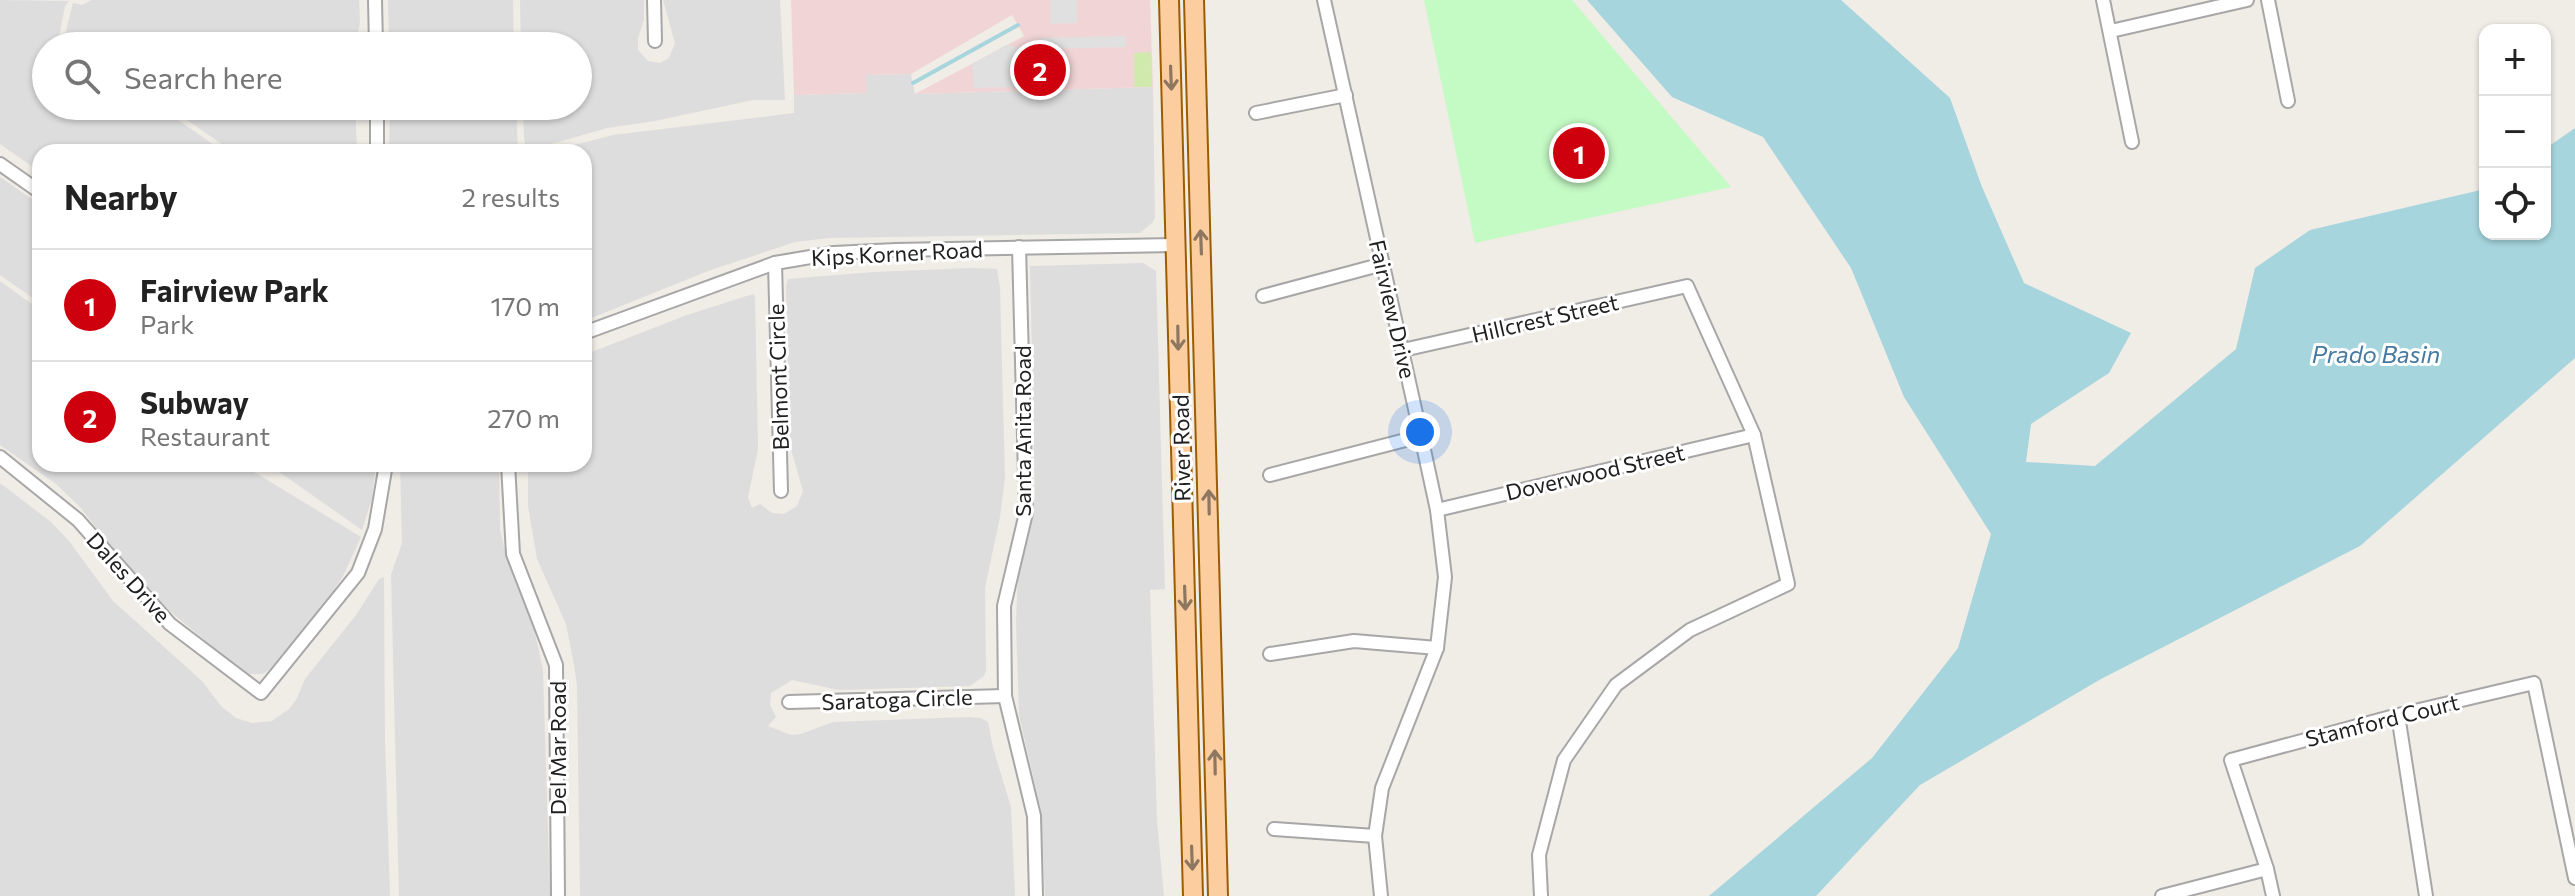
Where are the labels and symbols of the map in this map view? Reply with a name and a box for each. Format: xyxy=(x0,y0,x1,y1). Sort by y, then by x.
pin: 2 xyxy=(1014,40,1066,100)
one-way arrow xyxy=(1163,64,1178,91)
pin: 1 xyxy=(1553,123,1605,183)
one-way arrow xyxy=(1194,229,1209,256)
street label: Kips Korner Road xyxy=(810,235,984,271)
street label: Fairview Drive xyxy=(1364,237,1422,381)
street label: Hillcrest Street xyxy=(1469,288,1621,348)
street label: Belmont Circle xyxy=(762,303,794,451)
one-way arrow xyxy=(1171,324,1186,351)
water label: Prado Basin xyxy=(2312,339,2440,368)
street label: Santa Anita Road xyxy=(1009,345,1036,517)
street label: River Road xyxy=(1167,394,1195,502)
your location xyxy=(1400,412,1440,452)
street label: Doverwood Street xyxy=(1503,438,1687,506)
one-way arrow xyxy=(1201,489,1216,516)
street label: Dales Drive xyxy=(81,526,177,628)
one-way arrow xyxy=(1177,584,1193,611)
street label: Del Mar Road xyxy=(544,681,571,815)
street label: Saratoga Circle xyxy=(821,683,973,715)
street label: Stamford Court xyxy=(2302,688,2462,752)
one-way arrow xyxy=(1207,749,1223,776)
one-way arrow xyxy=(1184,844,1199,871)

